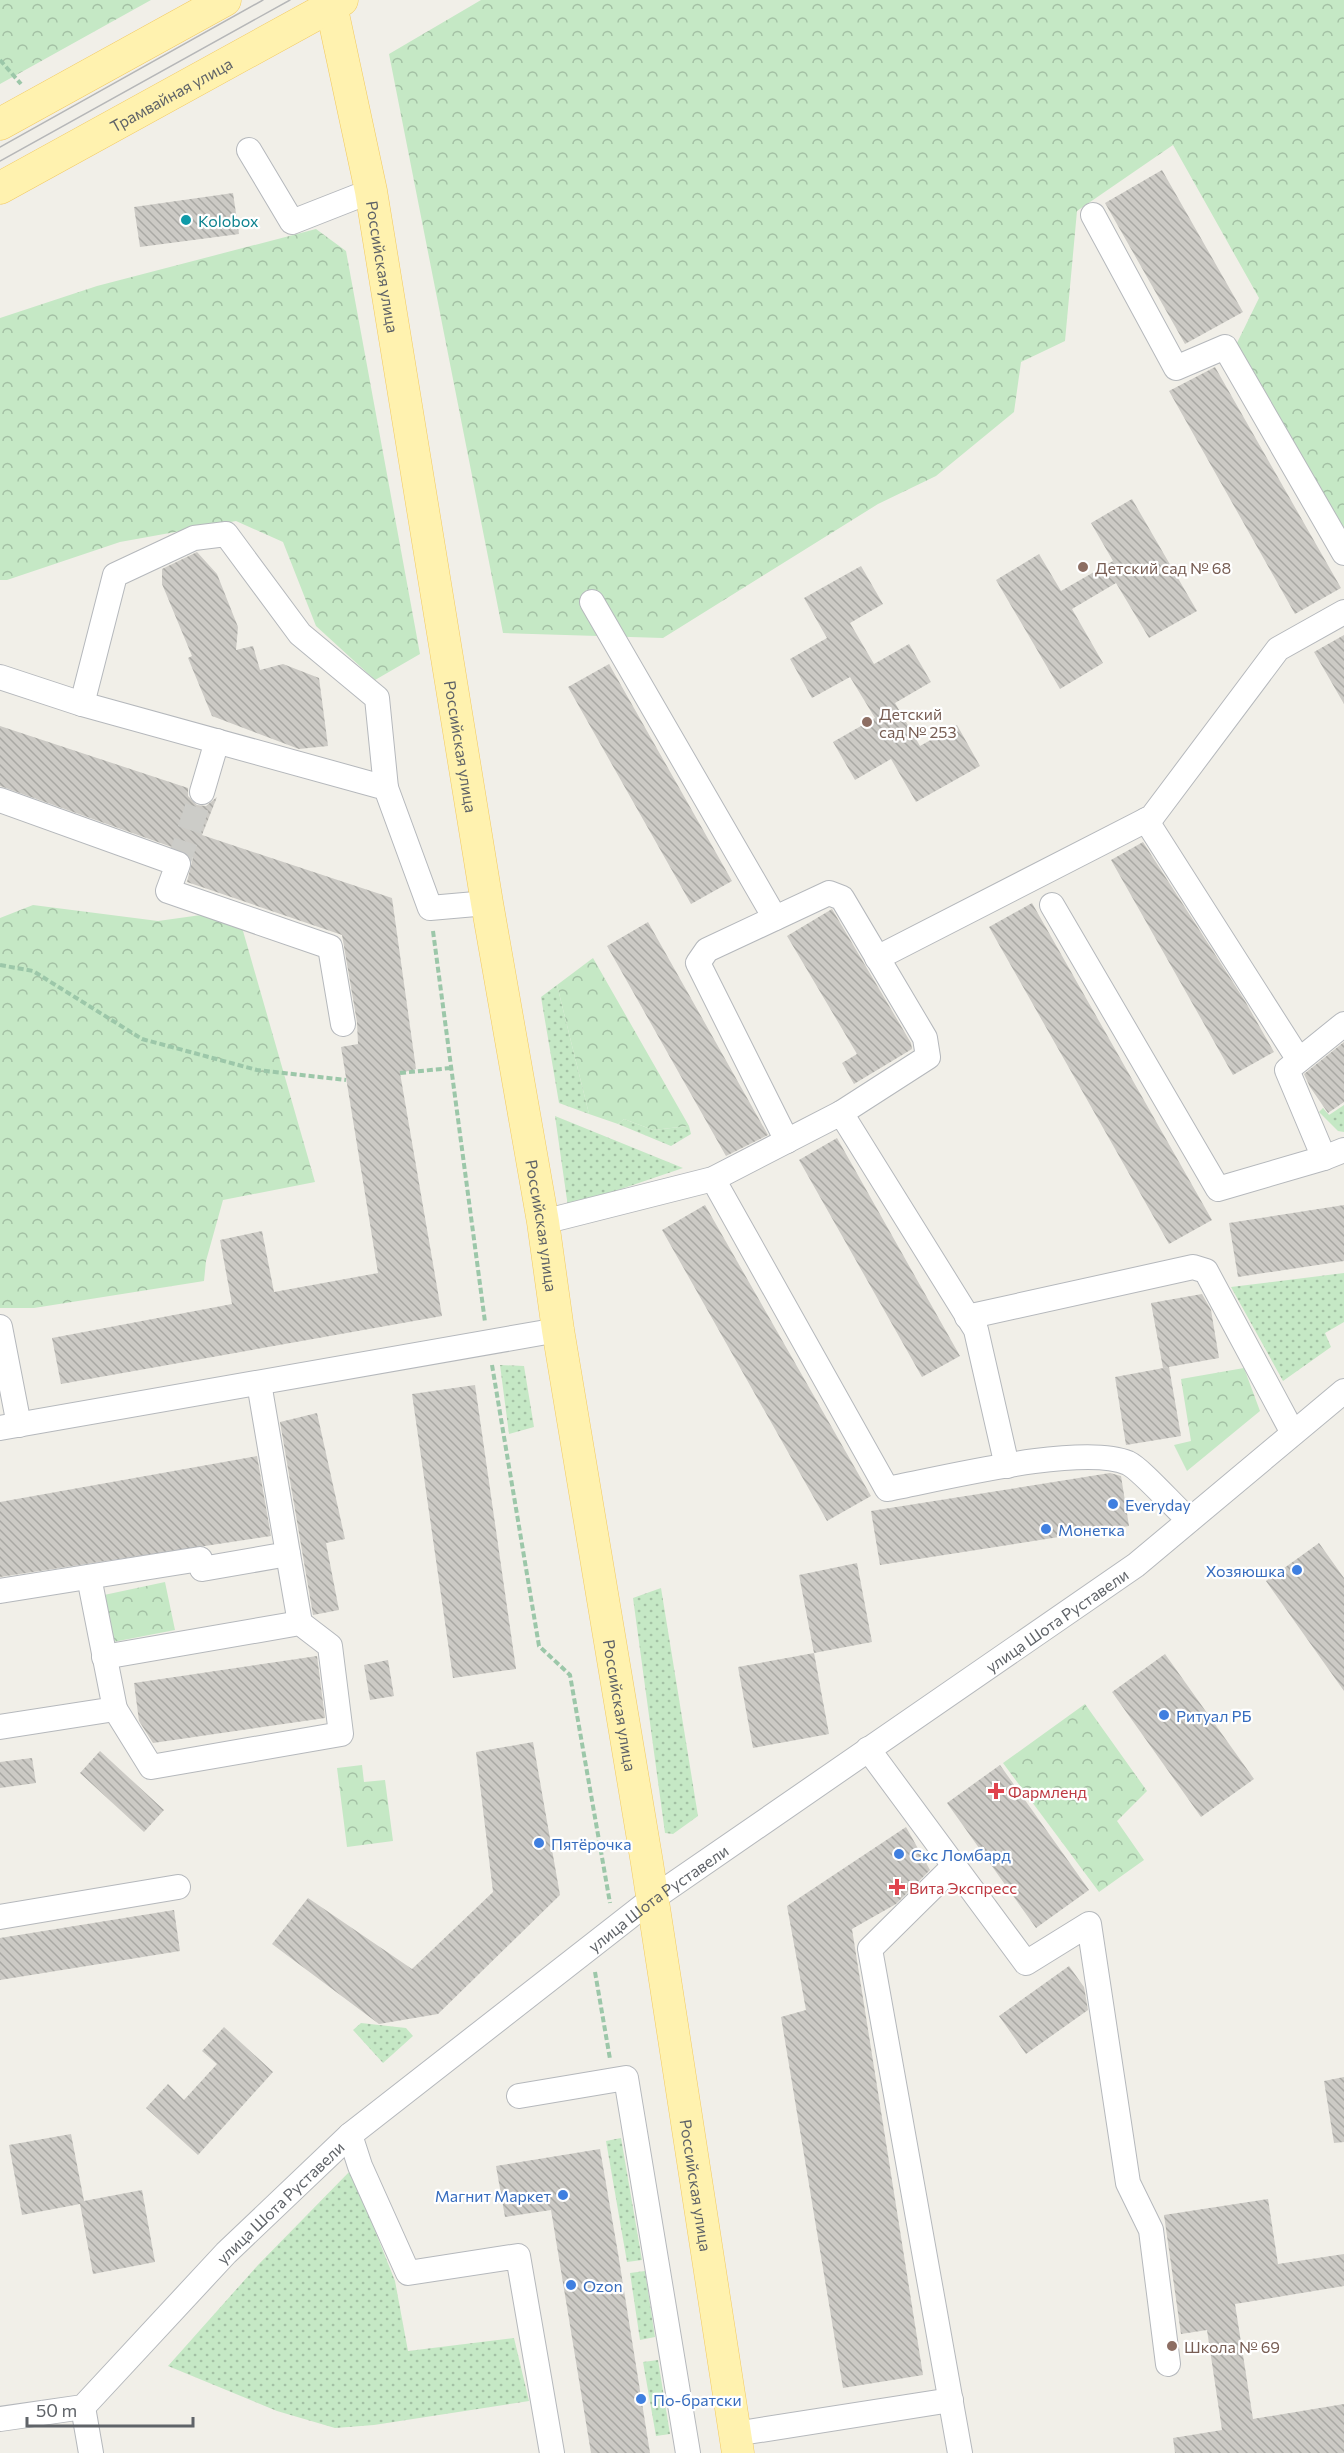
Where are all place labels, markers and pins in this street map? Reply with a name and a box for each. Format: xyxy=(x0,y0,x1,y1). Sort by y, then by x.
place label: Kolobox xyxy=(198,211,259,230)
marker: Kolobox xyxy=(179,213,193,227)
place label: Детский сад № 68 xyxy=(1095,558,1231,577)
marker: Детский сад № 68 xyxy=(1076,560,1090,574)
place label: Детский сад № 253 xyxy=(879,704,957,741)
marker: Детский сад № 253 xyxy=(860,715,874,729)
place label: Everyday xyxy=(1125,1495,1191,1514)
marker: Everyday xyxy=(1106,1497,1120,1511)
place label: Монетка xyxy=(1058,1520,1125,1539)
marker: Монетка xyxy=(1039,1522,1053,1536)
place label: Хозяюшка xyxy=(1206,1561,1285,1580)
marker: Хозяюшка xyxy=(1290,1563,1304,1577)
place label: Ритуал РБ xyxy=(1176,1706,1252,1725)
marker: Ритуал РБ xyxy=(1157,1708,1171,1722)
place label: Фармленд xyxy=(1008,1782,1087,1801)
marker: Фармленд xyxy=(989,1784,1003,1798)
place label: Пятёрочка xyxy=(551,1834,631,1853)
marker: Пятёрочка xyxy=(532,1836,546,1850)
place label: Скс Ломбард xyxy=(911,1845,1011,1864)
marker: Скс Ломбард xyxy=(892,1847,906,1861)
place label: Вита Экспресс xyxy=(909,1878,1017,1897)
marker: Вита Экспресс xyxy=(890,1880,904,1894)
place label: Магнит Маркет xyxy=(435,2186,551,2205)
marker: Магнит Маркет xyxy=(556,2188,570,2202)
place label: Ozon xyxy=(583,2276,623,2295)
marker: Ozon xyxy=(564,2278,578,2292)
place label: Школа № 69 xyxy=(1184,2337,1280,2356)
marker: Школа № 69 xyxy=(1165,2339,1179,2353)
place label: По-братски xyxy=(653,2390,742,2409)
marker: По-братски xyxy=(634,2392,648,2406)

